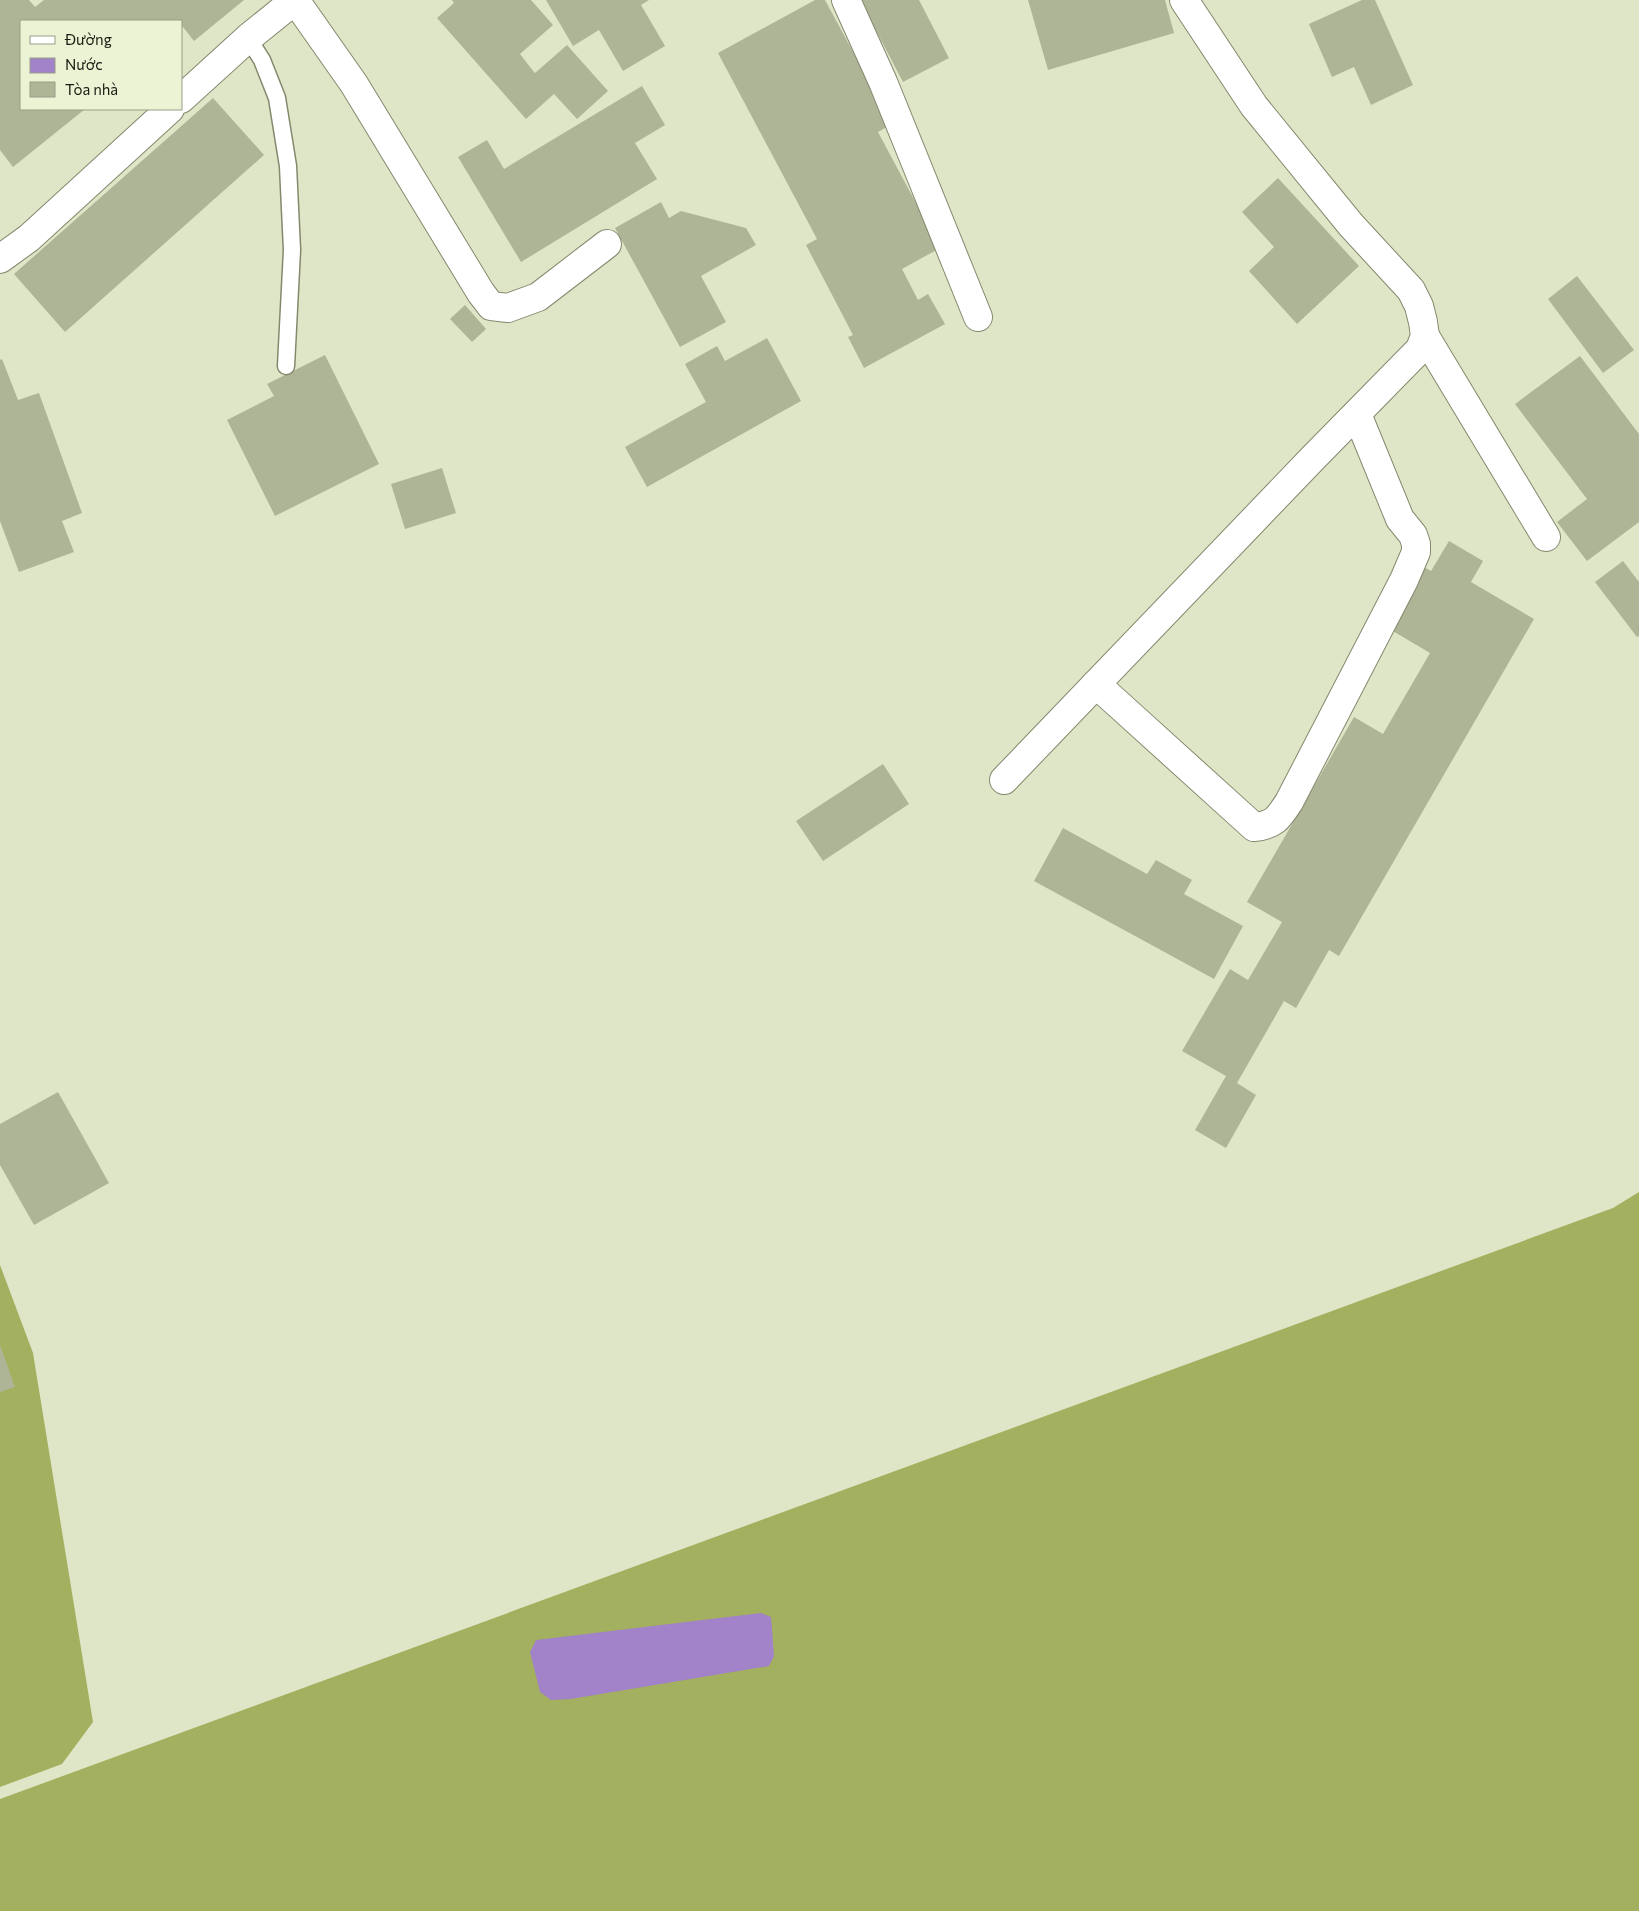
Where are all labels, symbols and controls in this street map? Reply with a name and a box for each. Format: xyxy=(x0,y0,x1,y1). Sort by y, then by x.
legend xyxy=(20,20,182,110)
text: Đường xyxy=(64,30,112,48)
text: Nước xyxy=(65,55,103,73)
text: Tòa nhà xyxy=(65,80,118,98)

